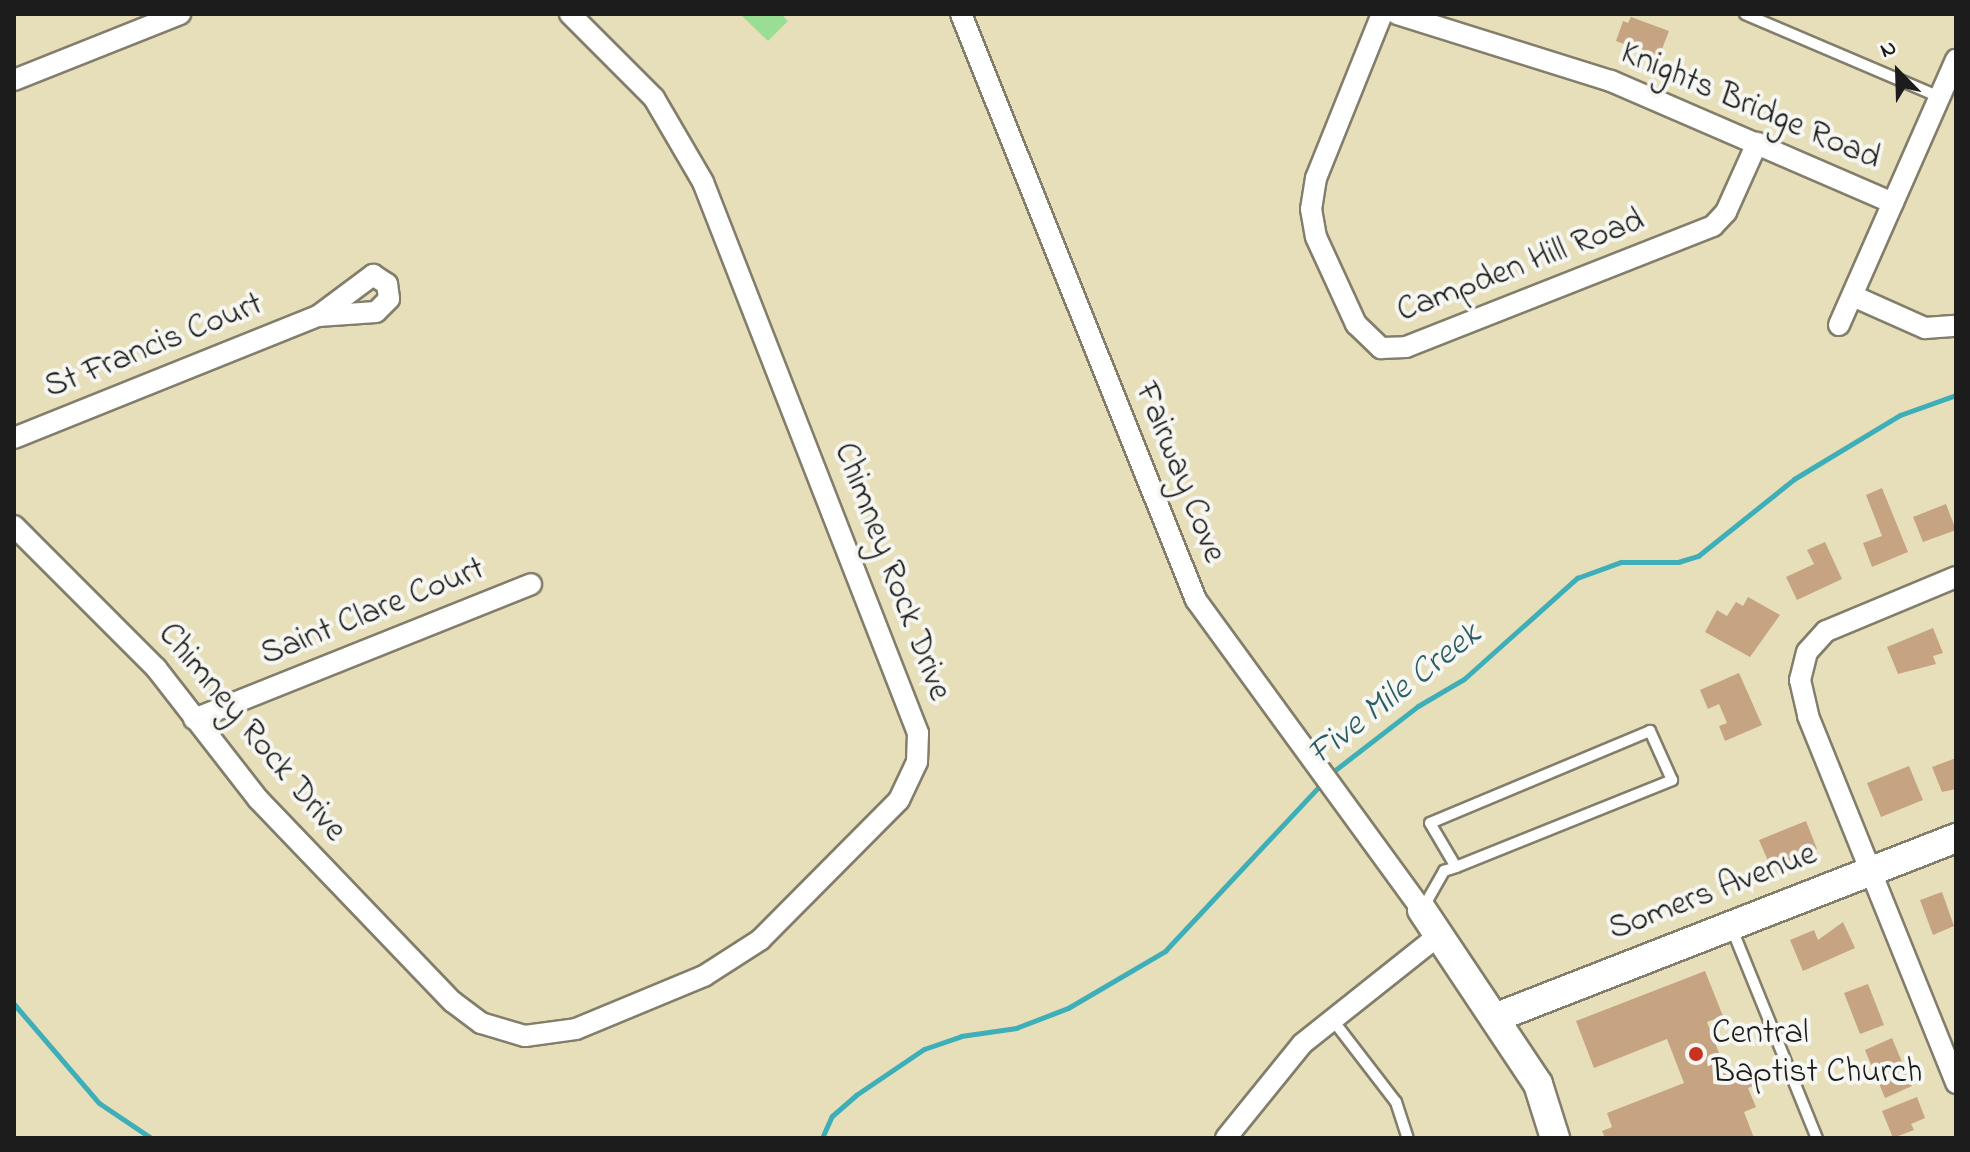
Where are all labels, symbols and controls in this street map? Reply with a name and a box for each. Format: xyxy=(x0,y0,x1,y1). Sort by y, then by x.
north arrow xyxy=(1858,32,1938,112)
text: N xyxy=(1876,32,1902,68)
street label: Knights Bridge Road xyxy=(1614,34,1886,180)
street label: Campden Hill Road xyxy=(1392,201,1650,333)
street label: St Francis Court xyxy=(39,285,269,409)
street label: Fairway Cove xyxy=(1124,377,1234,569)
street label: Chimney Rock Drive xyxy=(823,437,959,707)
street label: Saint Clare Court xyxy=(255,550,491,676)
water label: Five Mile Creek xyxy=(1300,614,1490,776)
street label: Chimney Rock Drive xyxy=(148,615,354,851)
street label: Somers Avenue xyxy=(1603,835,1823,951)
place label: Central Baptist Church xyxy=(1712,1014,1922,1094)
marker: Central Baptist Church xyxy=(1687,1045,1705,1063)

